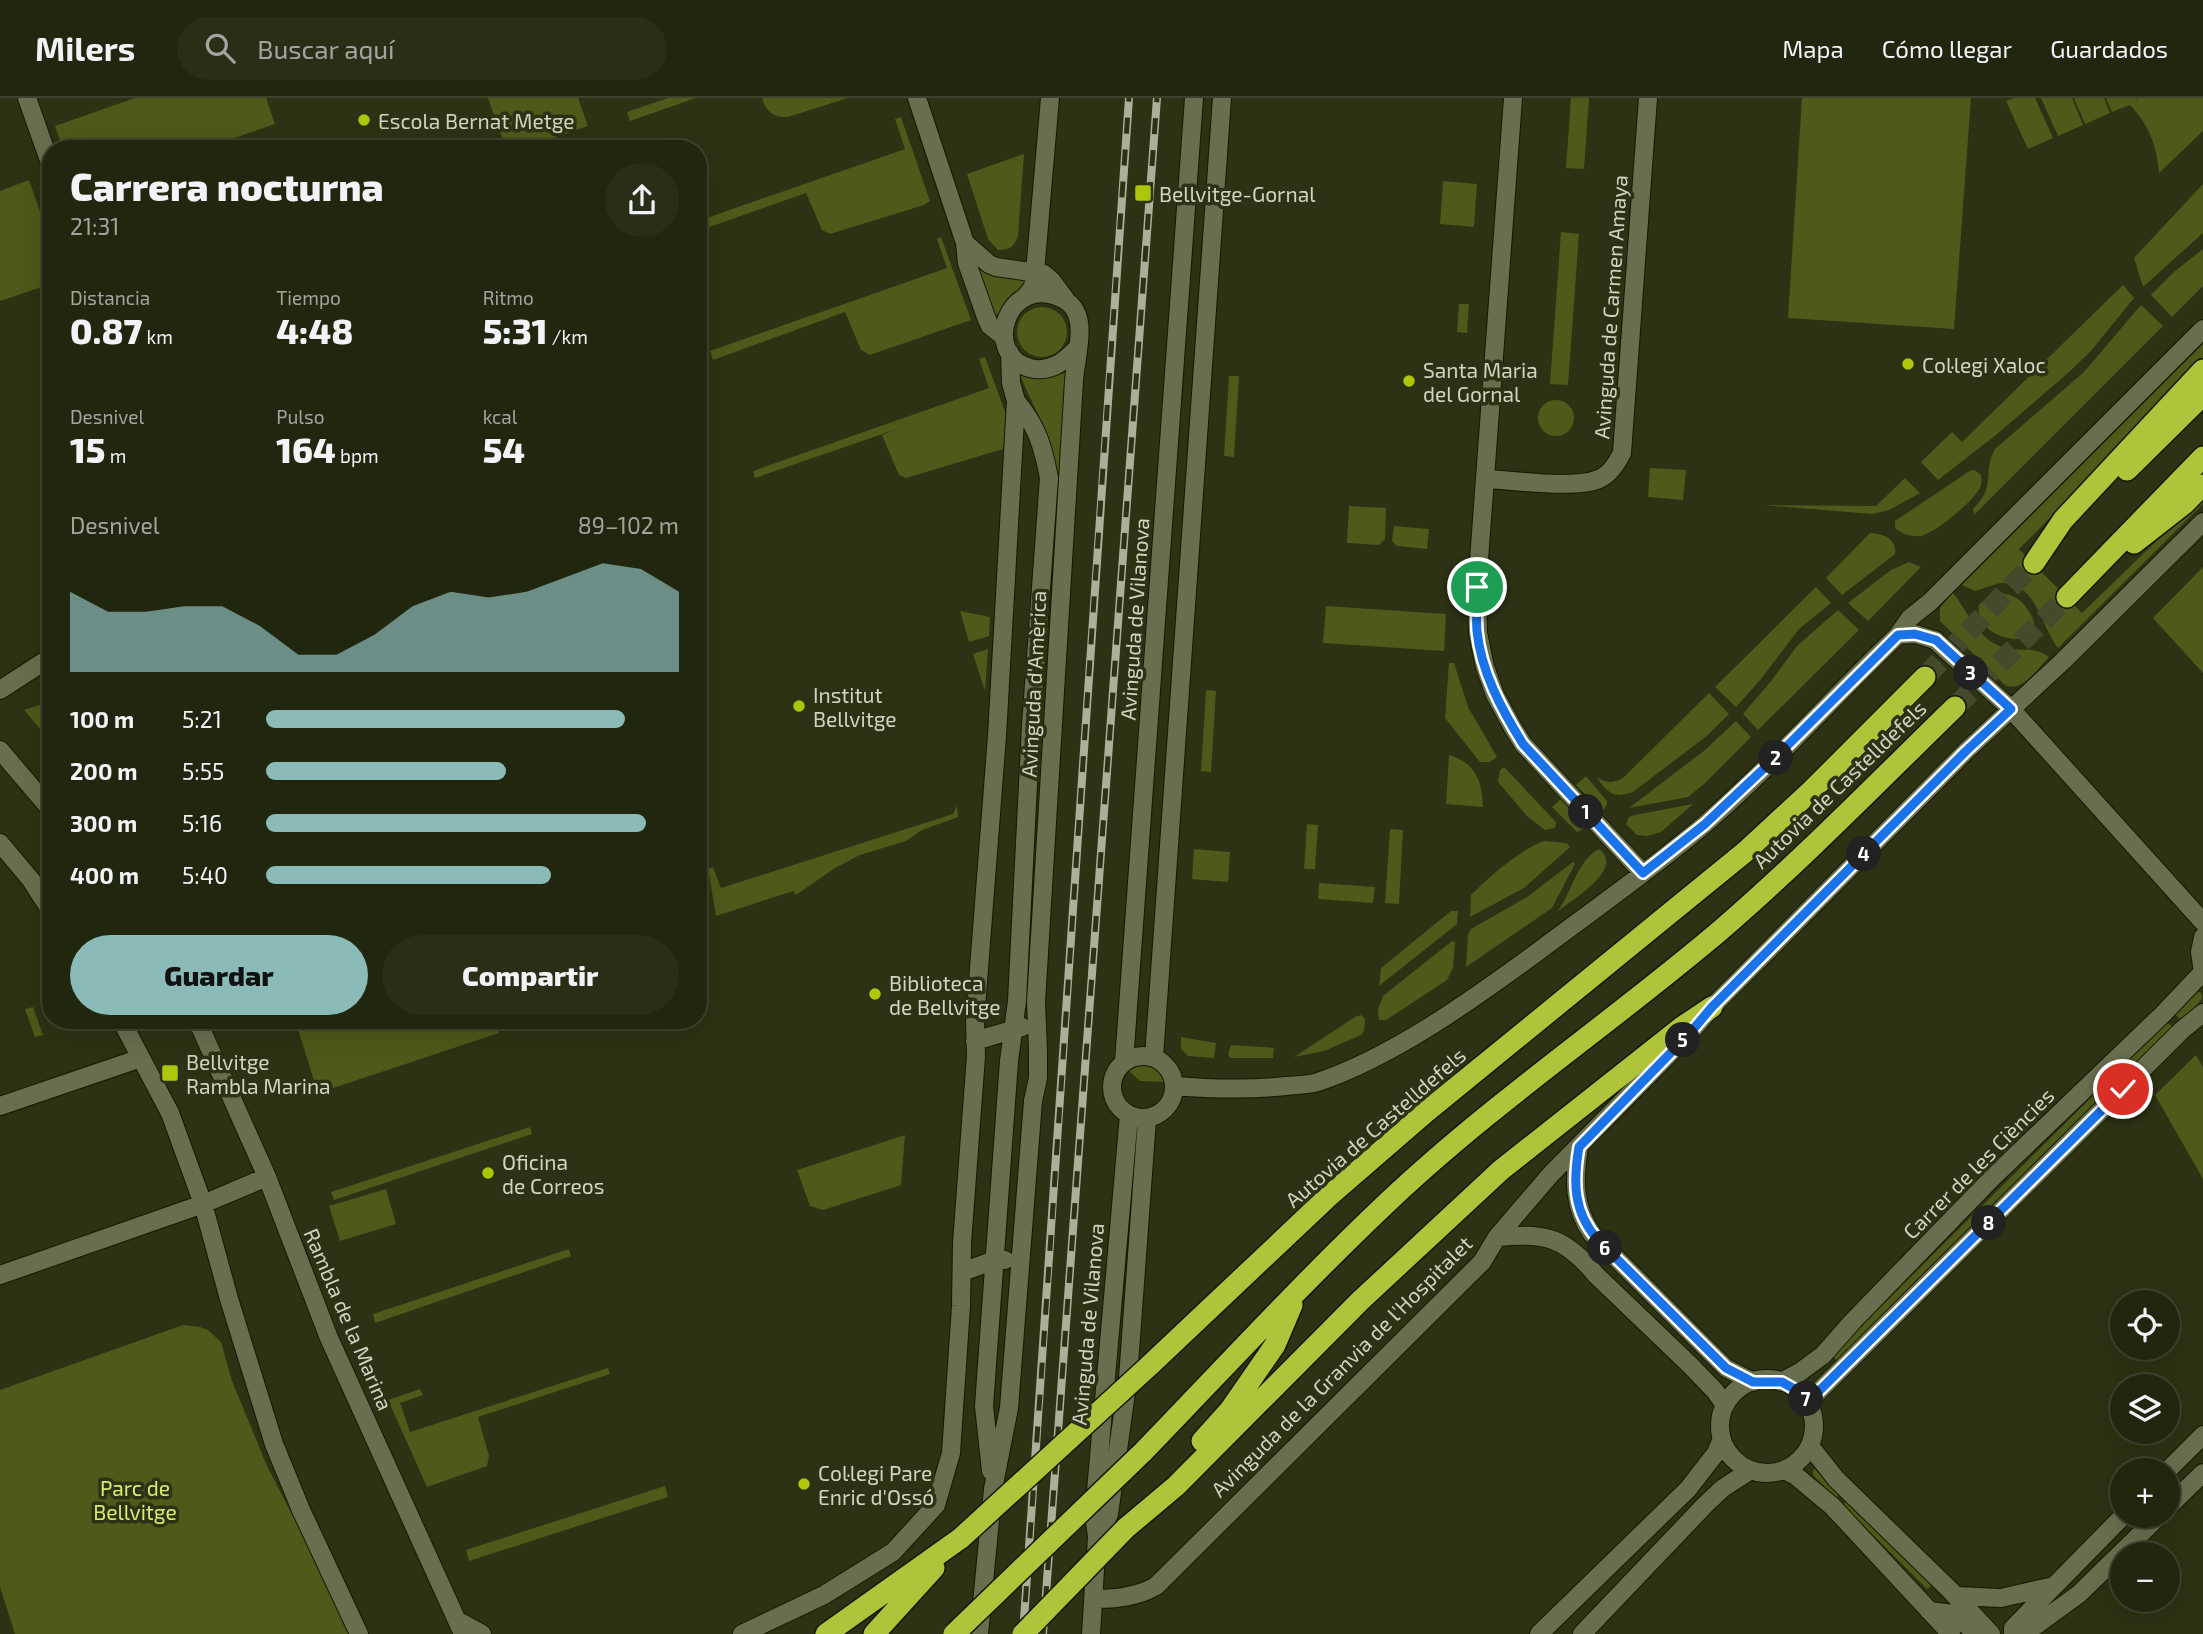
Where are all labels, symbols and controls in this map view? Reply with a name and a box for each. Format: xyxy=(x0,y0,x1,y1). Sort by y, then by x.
search box xyxy=(177,17,667,80)
text: Milers xyxy=(35,28,135,68)
icon: search xyxy=(201,29,239,67)
text: Buscar aquí xyxy=(257,33,395,64)
text: Mapa xyxy=(1782,34,1844,63)
text: Cómo llegar xyxy=(1882,34,2012,63)
text: Guardados xyxy=(2050,34,2168,63)
place label: Escola Bernat Metge xyxy=(378,108,575,133)
marker: Escola Bernat Metge xyxy=(356,112,372,128)
text: Carrera nocturna xyxy=(70,163,384,209)
button: share xyxy=(605,163,679,237)
street label: Avinguda de Carmen Amaya xyxy=(1588,174,1632,440)
place label: Bellvitge-Gornal xyxy=(1159,181,1316,206)
marker: Bellvitge-Gornal xyxy=(1133,183,1153,203)
text: 21:31 xyxy=(70,212,119,240)
text: Distancia xyxy=(70,286,150,309)
text: Tiempo xyxy=(276,286,341,309)
text: Ritmo xyxy=(483,286,534,309)
text: 0.87 xyxy=(70,309,142,351)
text: 4:48 xyxy=(276,309,353,351)
text: 5:31 xyxy=(483,309,548,351)
text: km xyxy=(142,325,173,348)
text: /km xyxy=(548,325,588,348)
place label: Col·legi Xaloc xyxy=(1922,352,2046,377)
marker: Col·legi Xaloc xyxy=(1900,356,1916,372)
place label: Santa Maria del Gornal xyxy=(1423,357,1538,406)
marker: Santa Maria del Gornal xyxy=(1401,373,1417,389)
text: Desnivel xyxy=(70,405,144,428)
text: Pulso xyxy=(276,405,324,428)
text: kcal xyxy=(483,405,517,428)
text: 15 xyxy=(70,428,105,470)
text: 164 xyxy=(276,428,336,470)
text: 54 xyxy=(483,428,525,470)
text: m xyxy=(105,444,126,467)
text: bpm xyxy=(336,444,379,467)
text: Desnivel xyxy=(70,511,160,539)
text: 89–102 m xyxy=(578,511,679,539)
street label: Avinguda de Vilanova xyxy=(1114,517,1154,721)
pin xyxy=(1447,557,1507,617)
icon: arrive xyxy=(1458,568,1496,606)
street label: Avinguda d'Amèrica xyxy=(1016,590,1050,778)
pin: 3 xyxy=(1954,656,1988,690)
text: 3 xyxy=(1965,661,1976,684)
place label: Institut Bellvitge xyxy=(813,682,897,731)
street label: Autovia de Castelldefels xyxy=(1747,695,1931,873)
marker: Institut Bellvitge xyxy=(791,698,807,714)
text: 100 m xyxy=(70,705,134,733)
text: 5:21 xyxy=(182,705,222,733)
pin: 2 xyxy=(1758,740,1794,776)
text: 2 xyxy=(1770,746,1781,769)
text: 200 m xyxy=(70,757,138,785)
text: 5:55 xyxy=(182,757,224,785)
pin: 1 xyxy=(1568,794,1604,830)
text: 1 xyxy=(1581,800,1590,823)
text: 300 m xyxy=(70,809,137,837)
text: 5:16 xyxy=(182,809,222,837)
pin: 4 xyxy=(1846,836,1882,872)
text: 4 xyxy=(1857,842,1870,865)
text: 400 m xyxy=(70,861,139,889)
text: 5:40 xyxy=(182,861,228,889)
button: Guardar xyxy=(70,935,368,1015)
button: Compartir xyxy=(382,935,679,1015)
place label: Biblioteca de Bellvitge xyxy=(889,970,1001,1019)
marker: Biblioteca de Bellvitge xyxy=(867,986,883,1002)
pin: 5 xyxy=(1666,1023,1700,1058)
text: 5 xyxy=(1677,1028,1688,1051)
street label: Autovia de Castelldefels xyxy=(1280,1042,1470,1212)
place label: Bellvitge Rambla Marina xyxy=(186,1049,331,1098)
pin xyxy=(2093,1059,2153,1119)
marker: Bellvitge Rambla Marina xyxy=(160,1063,180,1083)
icon: check xyxy=(2104,1070,2142,1108)
street label: Carrer de les Ciències xyxy=(1897,1082,2059,1244)
place label: Oficina de Correos xyxy=(502,1149,604,1198)
marker: Oficina de Correos xyxy=(480,1165,496,1181)
pin: 8 xyxy=(1972,1206,2007,1240)
text: 8 xyxy=(1983,1211,1994,1234)
street label: Avinguda de Vilanova xyxy=(1066,1222,1108,1426)
street label: Rambla de la Marina xyxy=(299,1224,399,1414)
street label: Avinguda de la Granvia de l'Hospitalet xyxy=(1205,1230,1477,1502)
pin: 6 xyxy=(1588,1230,1622,1266)
text: 6 xyxy=(1599,1236,1610,1259)
map controls xyxy=(2110,1290,2180,1612)
button: locate xyxy=(2110,1290,2180,1360)
button: layers xyxy=(2110,1374,2180,1444)
pin: 7 xyxy=(1788,1382,1824,1416)
text: 7 xyxy=(1800,1387,1811,1410)
button: + xyxy=(2110,1458,2180,1528)
place label: Col·legi Pare Enric d'Ossó xyxy=(818,1460,934,1509)
park label: Parc de Bellvitge xyxy=(93,1475,177,1524)
marker: Col·legi Pare Enric d'Ossó xyxy=(796,1476,812,1492)
button: − xyxy=(2110,1542,2180,1612)

